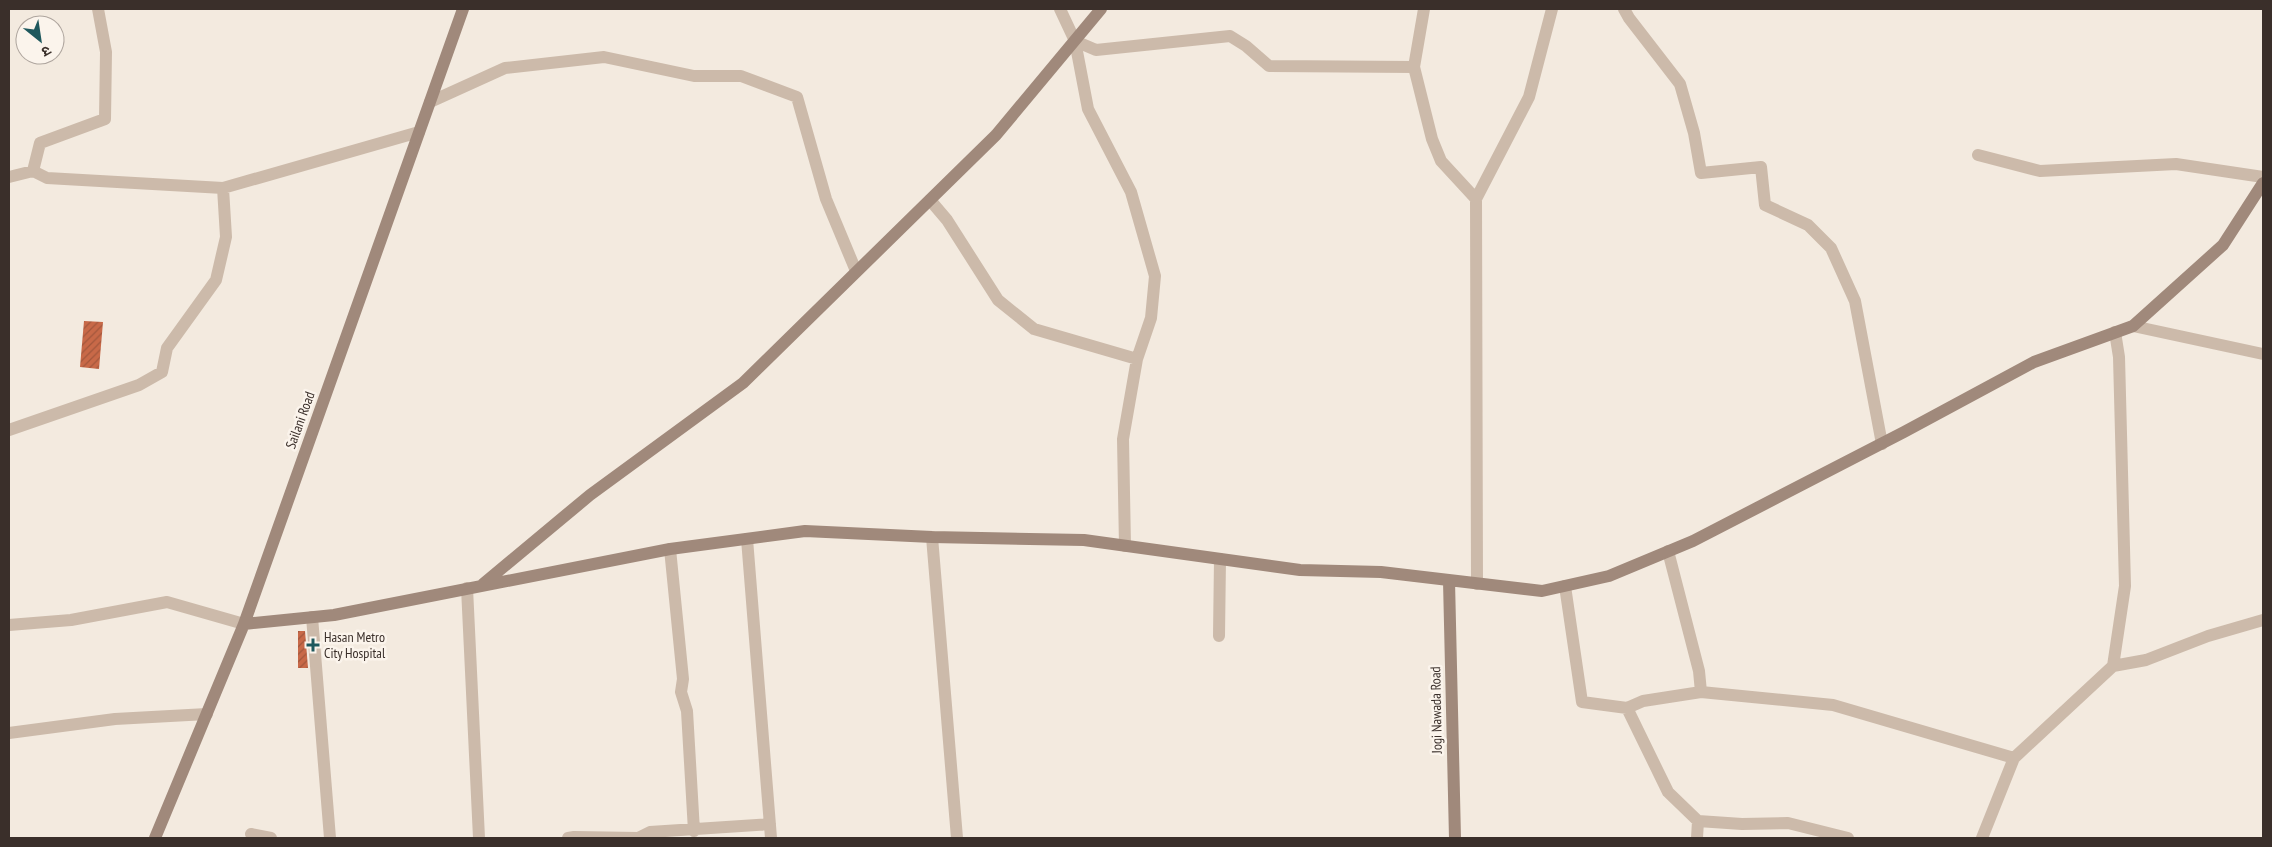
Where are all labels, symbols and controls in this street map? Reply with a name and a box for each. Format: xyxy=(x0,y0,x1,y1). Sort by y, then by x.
north arrow xyxy=(15,15,65,65)
text: उ xyxy=(38,41,55,62)
street label: Sailani Road xyxy=(281,389,319,451)
place label: Hasan Metro City Hospital xyxy=(324,628,386,662)
marker: Hasan Metro City Hospital xyxy=(306,638,320,652)
street label: Jogi Nawada Road xyxy=(1426,666,1446,755)

